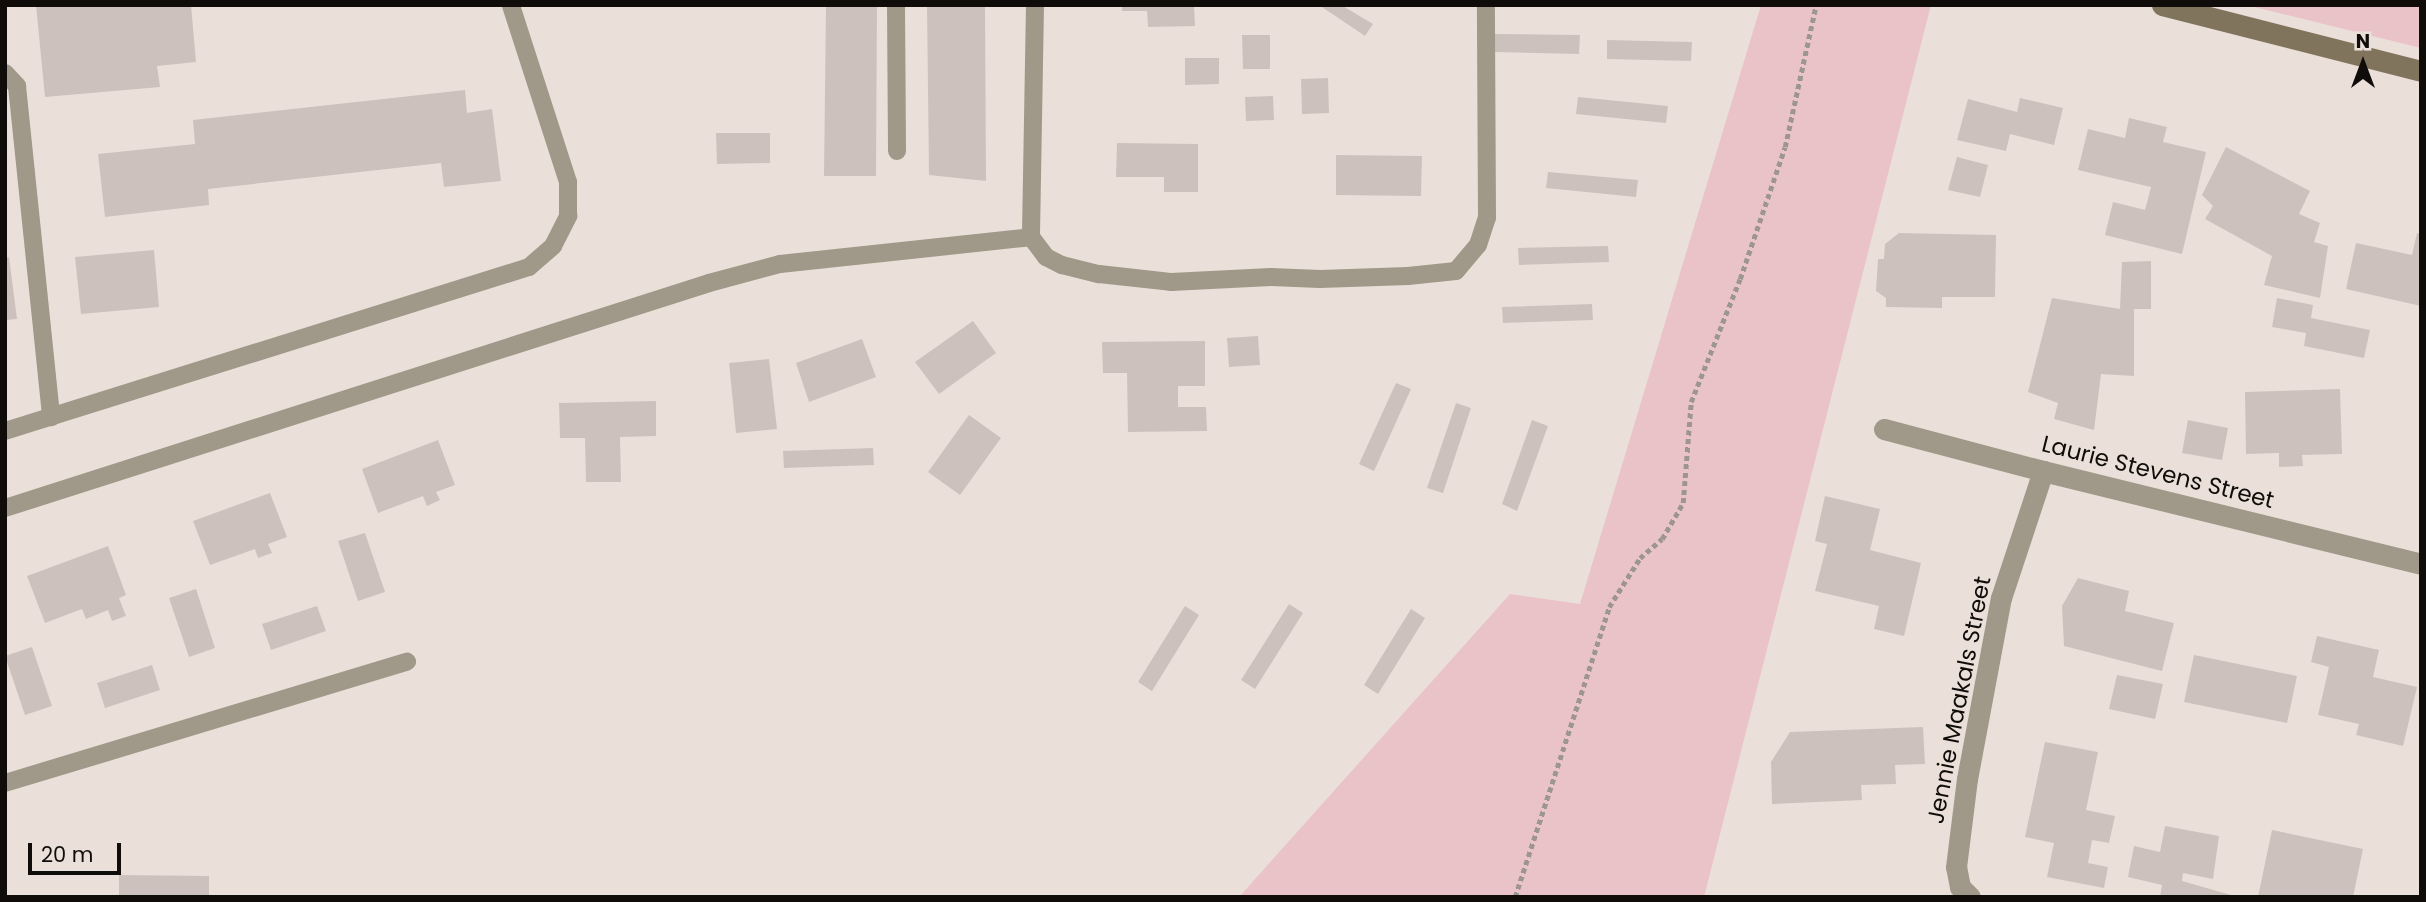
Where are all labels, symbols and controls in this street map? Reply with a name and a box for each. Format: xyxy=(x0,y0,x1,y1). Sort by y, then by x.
north arrow xyxy=(2328,28,2398,98)
text: N xyxy=(2356,28,2370,55)
street label: Laurie Stevens Street xyxy=(2039,430,2277,514)
street label: Jennie Maakals Street xyxy=(1921,574,1997,826)
scale bar xyxy=(32,828,124,872)
text: 20 m xyxy=(41,840,94,869)

